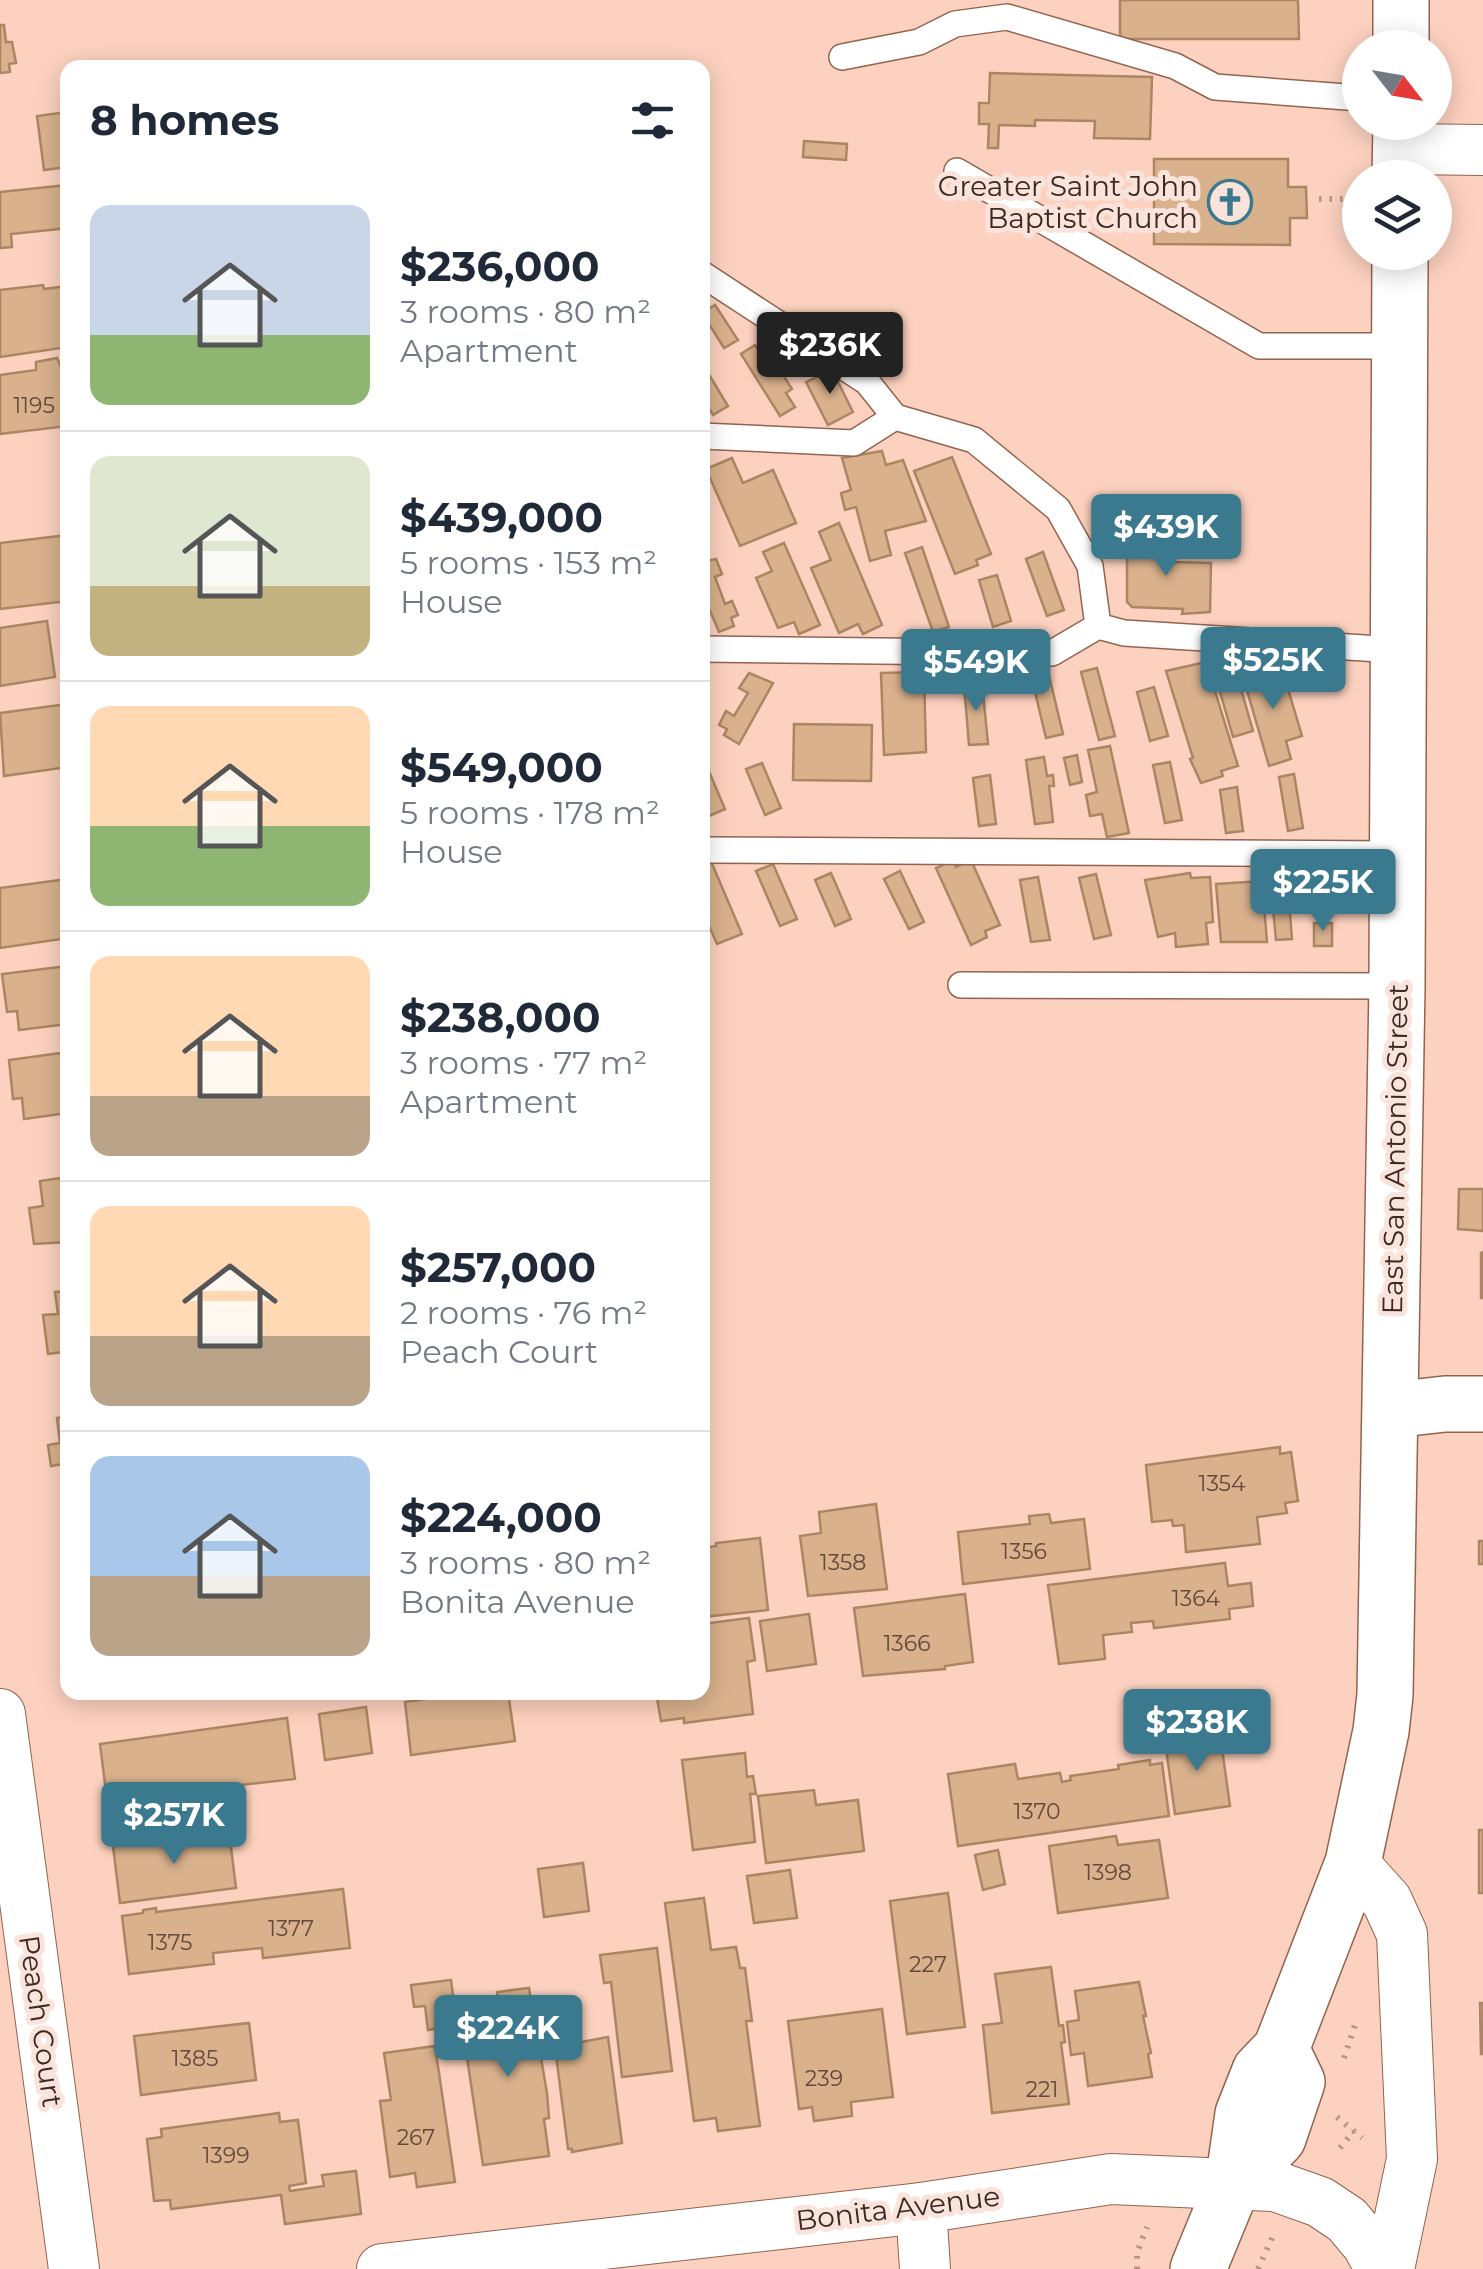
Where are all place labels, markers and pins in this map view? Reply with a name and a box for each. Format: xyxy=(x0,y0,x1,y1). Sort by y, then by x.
place label: Greater Saint John Baptist Church xyxy=(938,169,1198,235)
church icon: Greater Saint John Baptist Church xyxy=(1207,179,1253,225)
pin: $236K xyxy=(760,312,900,397)
pin: $439K xyxy=(1096,494,1236,579)
pin: $525K xyxy=(1203,627,1343,712)
pin: $549K xyxy=(906,629,1046,714)
pin: $225K xyxy=(1253,849,1393,934)
pin: $238K xyxy=(1127,1689,1267,1774)
pin: $257K xyxy=(104,1782,244,1867)
pin: $224K xyxy=(438,1995,578,2080)

